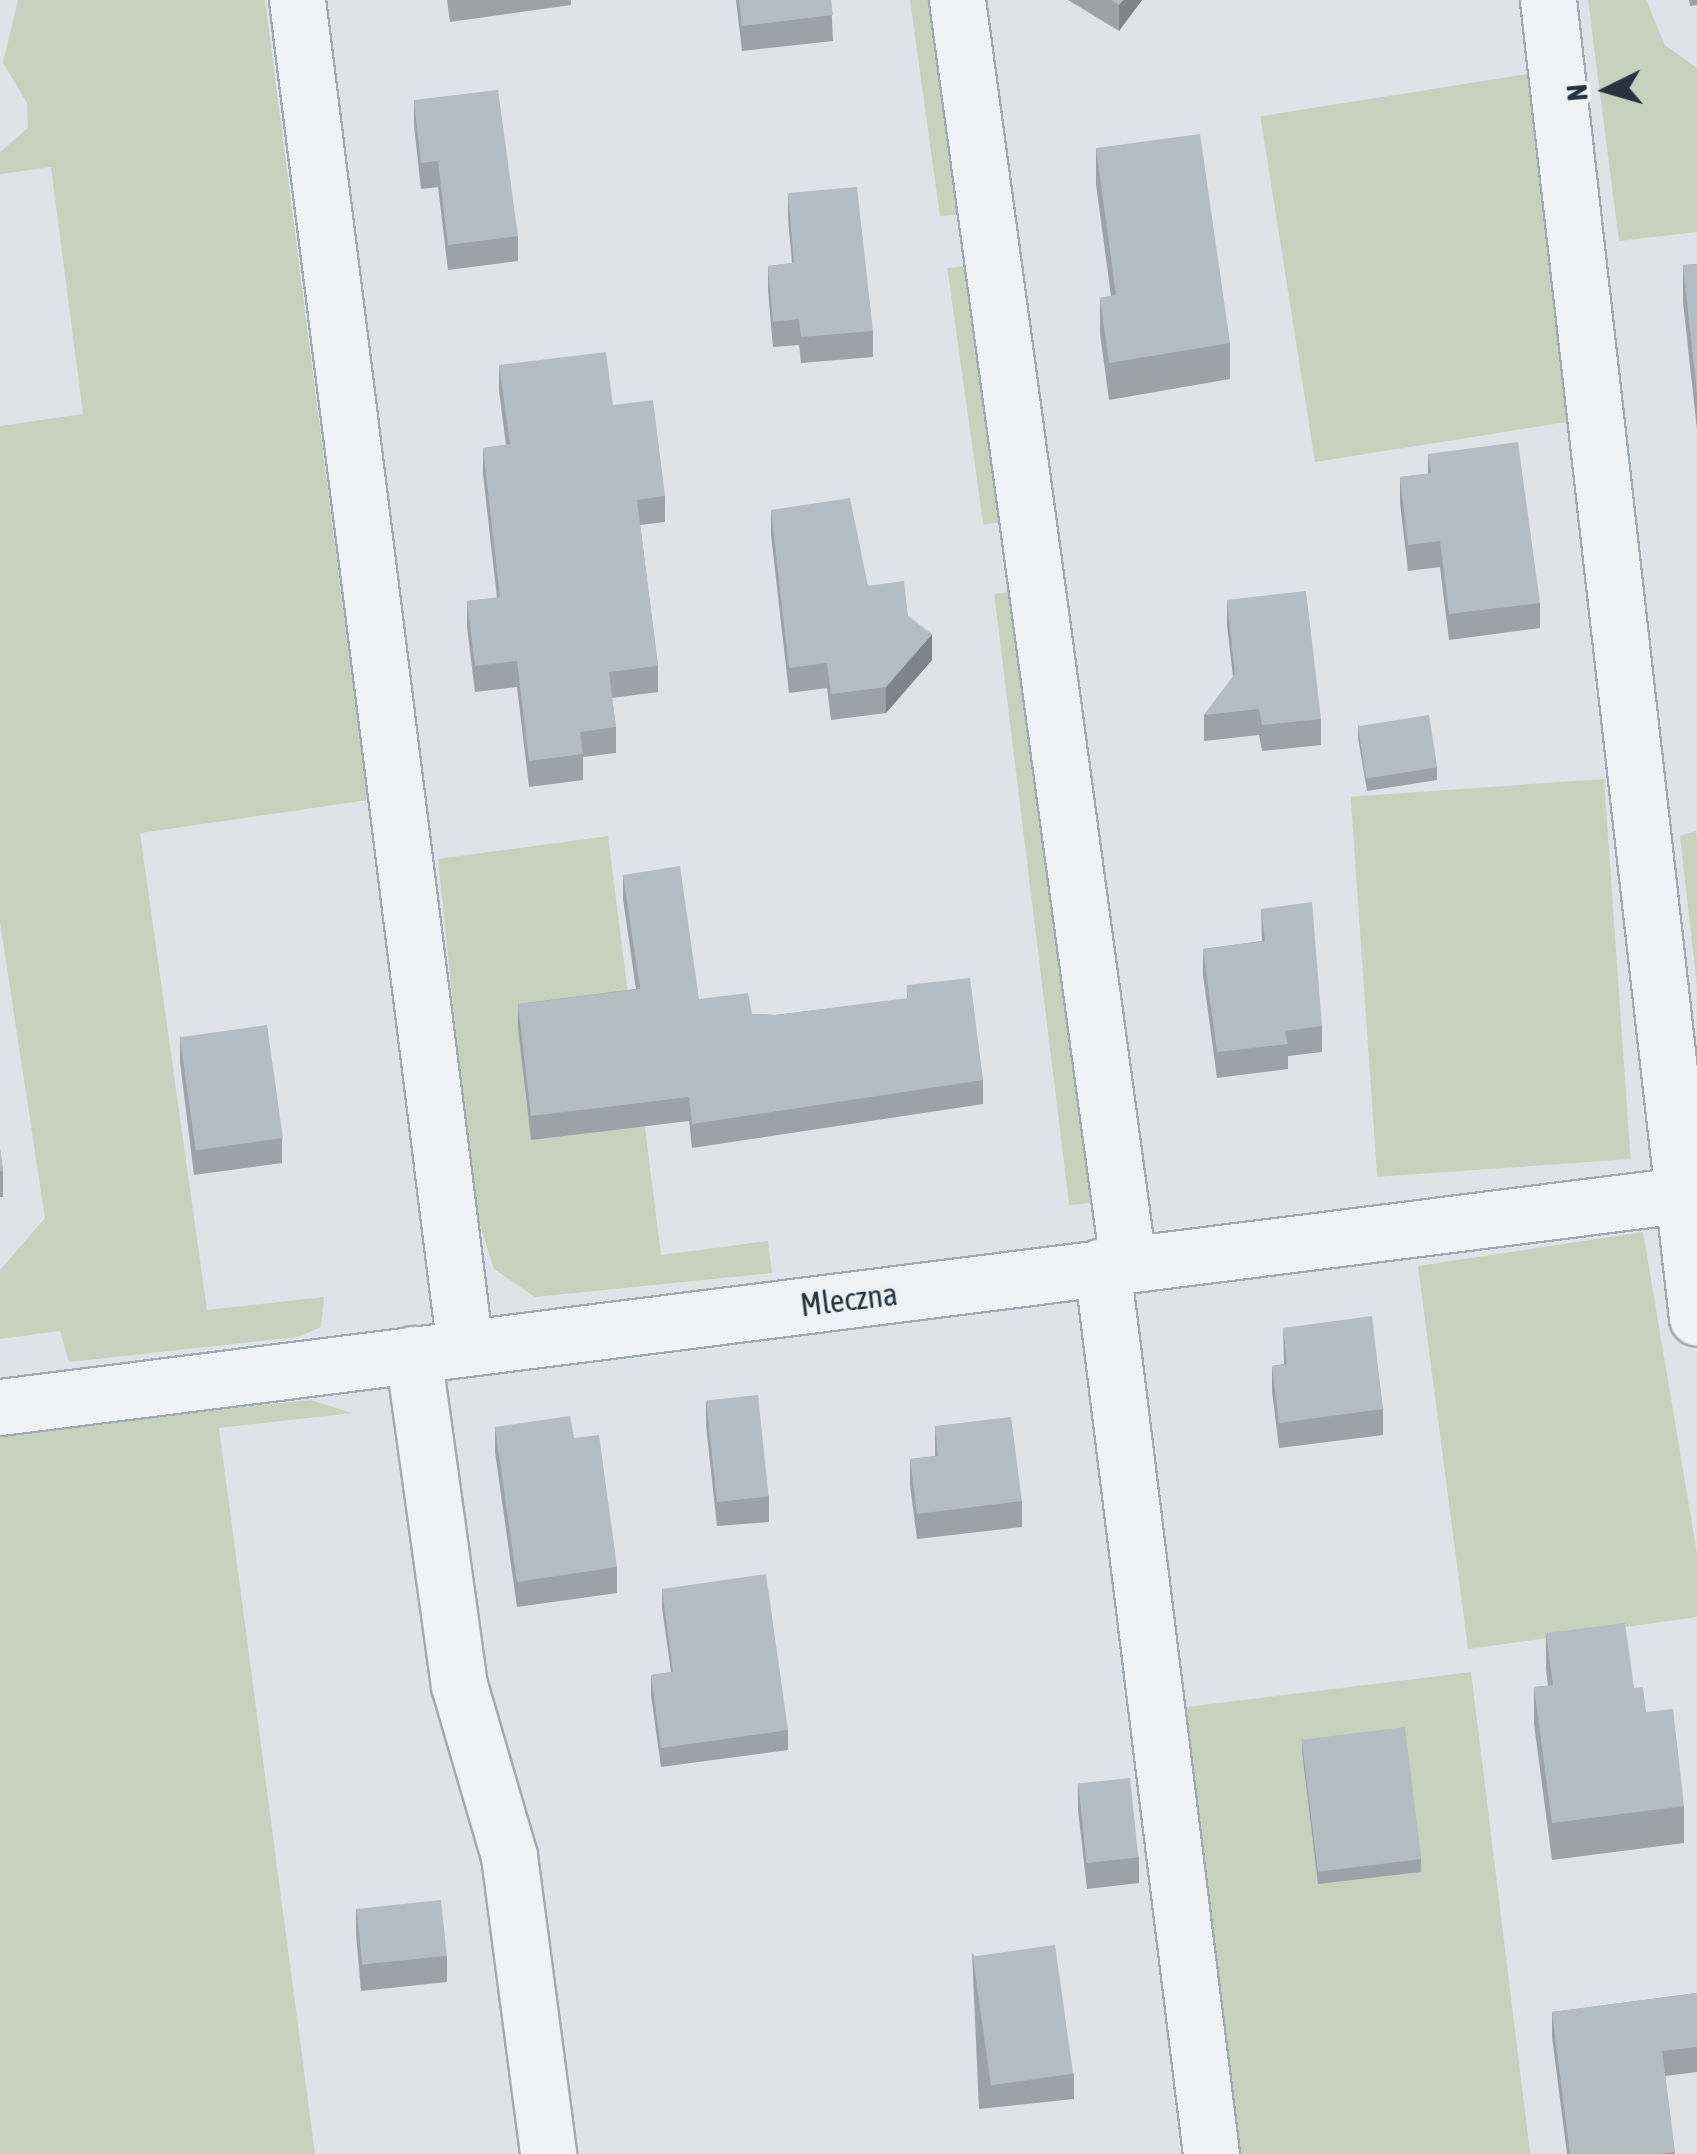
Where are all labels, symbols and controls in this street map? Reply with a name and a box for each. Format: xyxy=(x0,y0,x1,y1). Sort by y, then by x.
north arrow xyxy=(1557,40,1657,140)
text: N xyxy=(1560,83,1594,102)
street label: Mleczna xyxy=(798,1275,900,1325)

